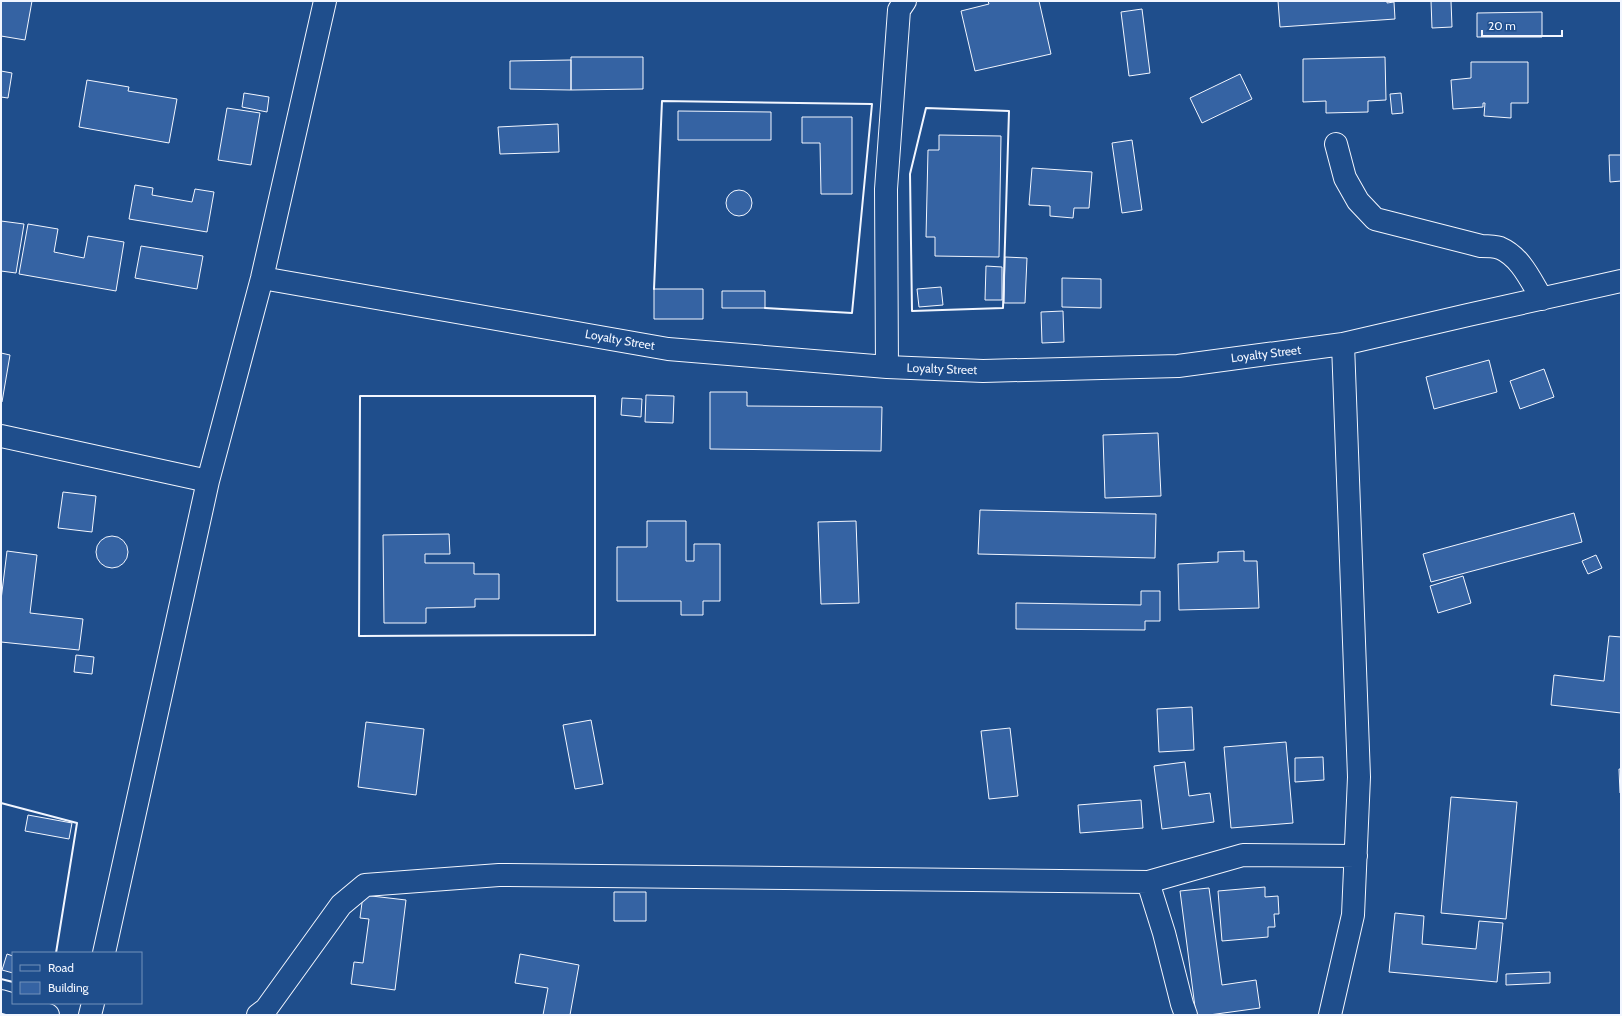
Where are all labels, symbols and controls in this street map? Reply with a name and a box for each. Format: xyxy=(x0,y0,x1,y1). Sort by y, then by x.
scale bar xyxy=(1482,12,1562,38)
text: 20 m xyxy=(1488,18,1516,33)
street label: Loyalty Street xyxy=(584,326,656,353)
street label: Loyalty Street xyxy=(1230,342,1302,365)
street label: Loyalty Street xyxy=(907,360,978,377)
legend xyxy=(12,952,142,1004)
text: Road xyxy=(48,960,74,975)
text: Building xyxy=(48,980,90,995)

